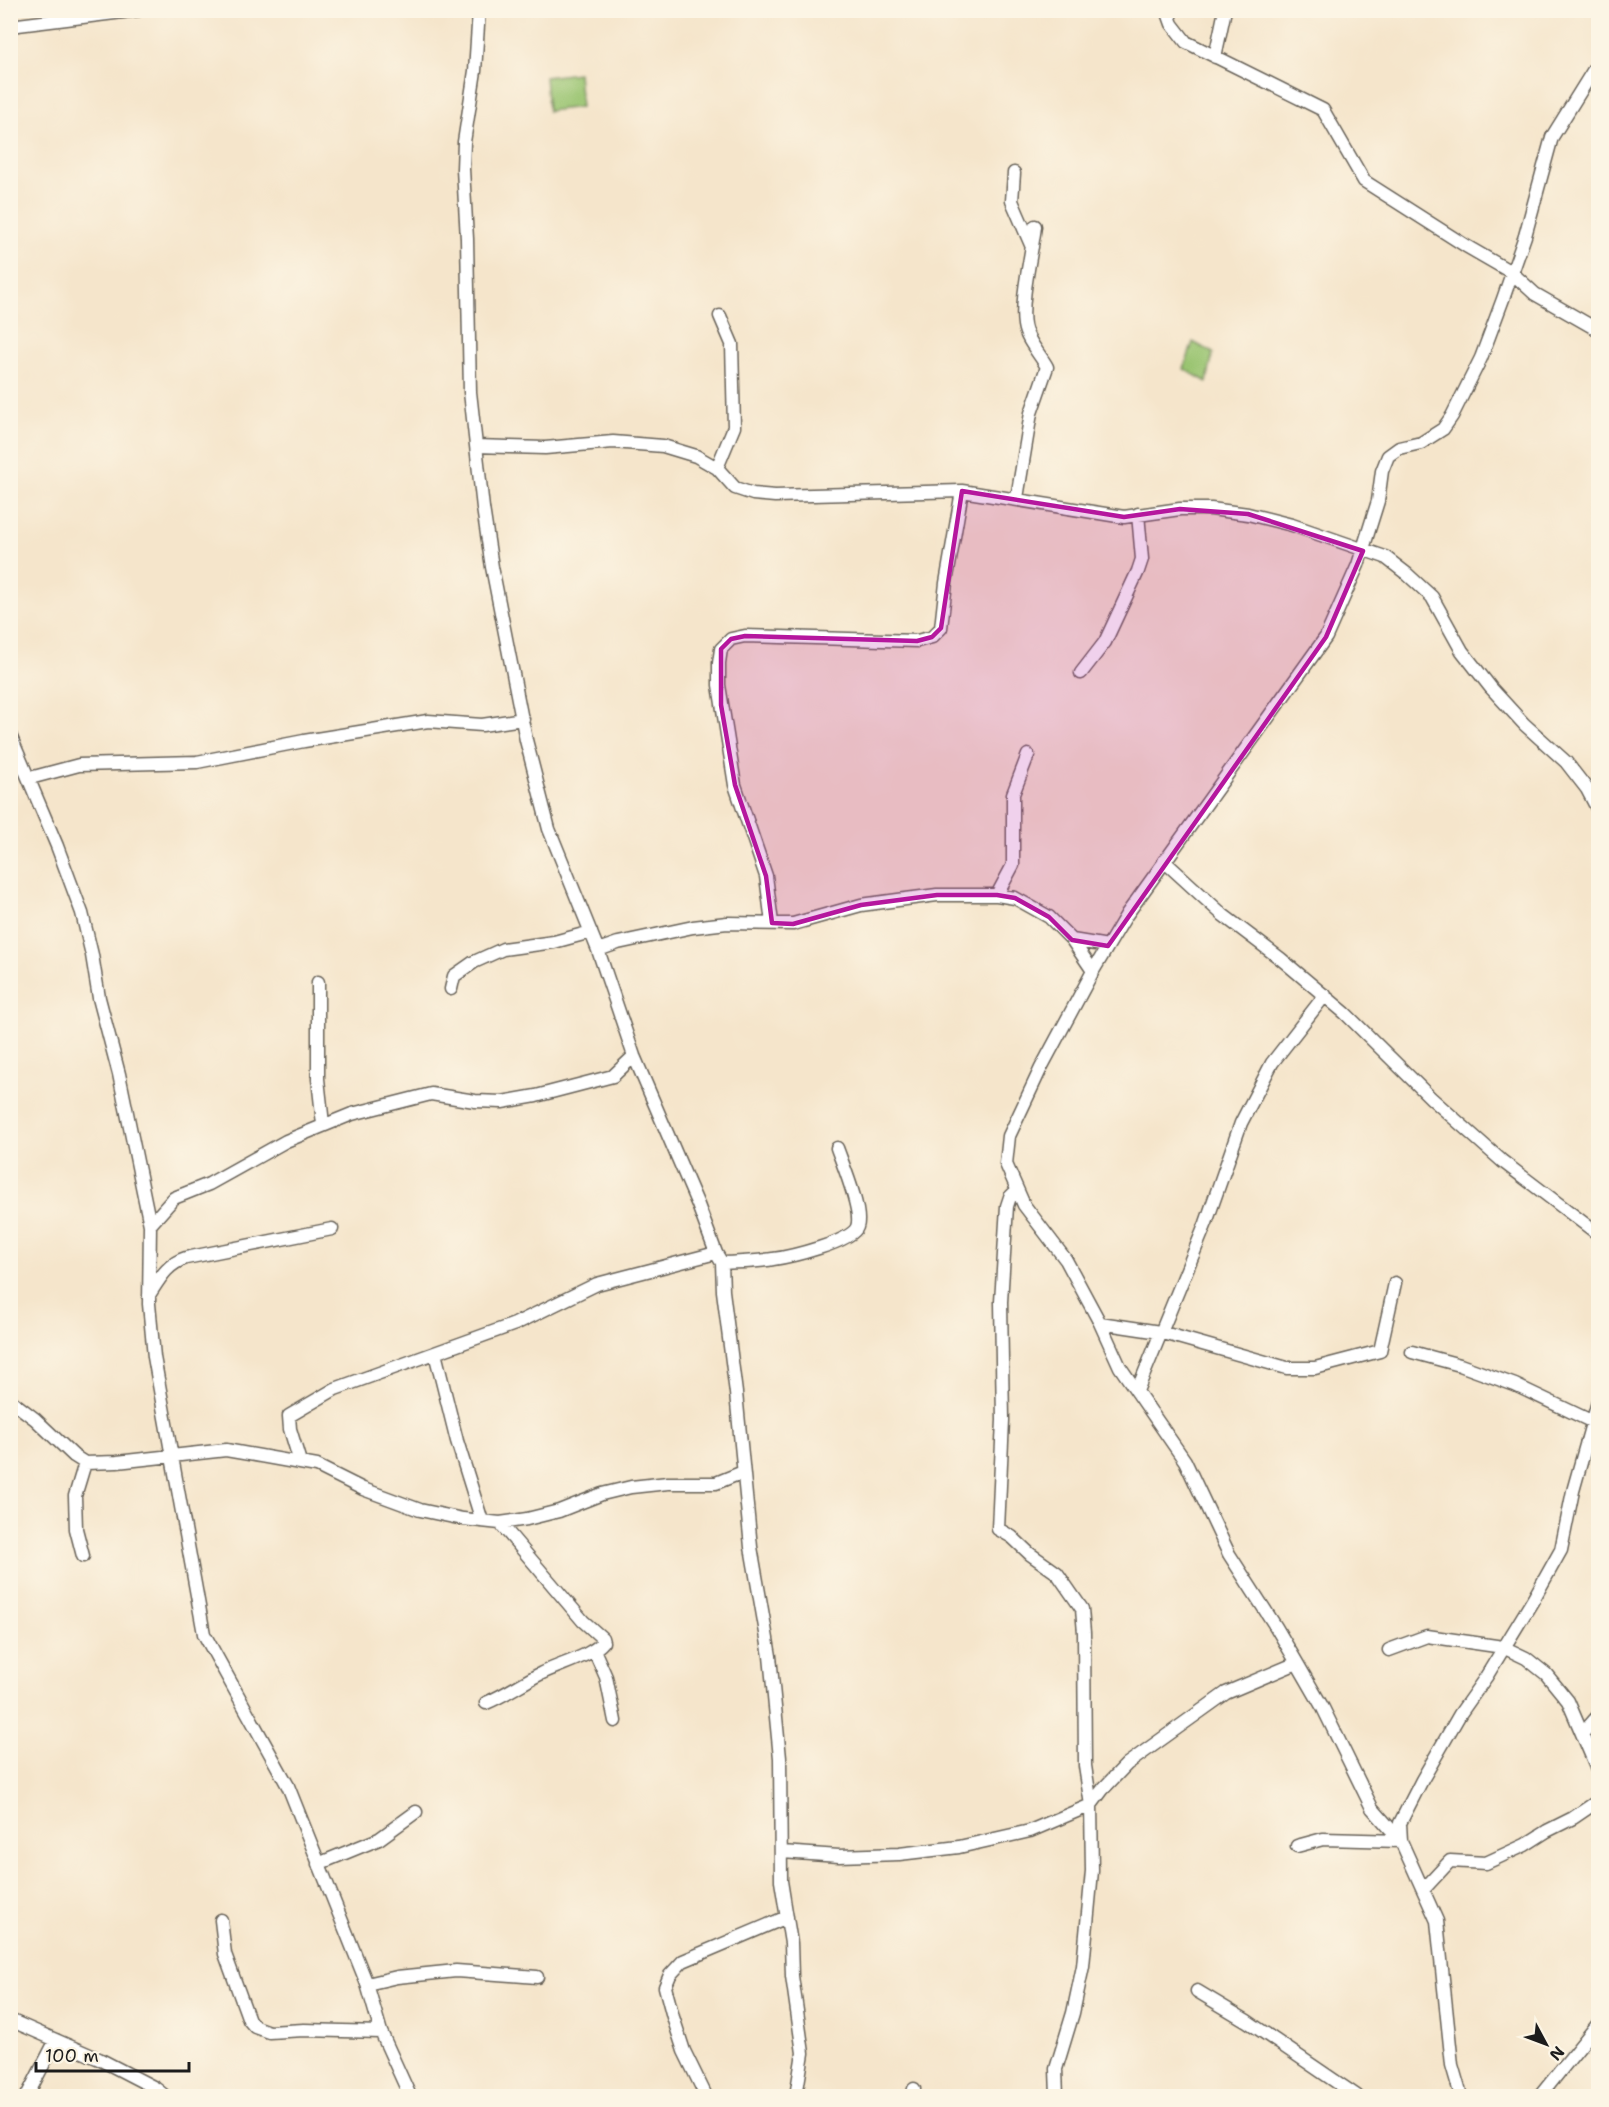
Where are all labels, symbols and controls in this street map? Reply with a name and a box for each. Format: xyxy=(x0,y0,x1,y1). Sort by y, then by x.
north arrow xyxy=(1516,2014,1576,2074)
scale bar xyxy=(36,2035,189,2073)
text: N xyxy=(1545,2042,1569,2065)
text: 100 m xyxy=(45,2044,99,2068)

